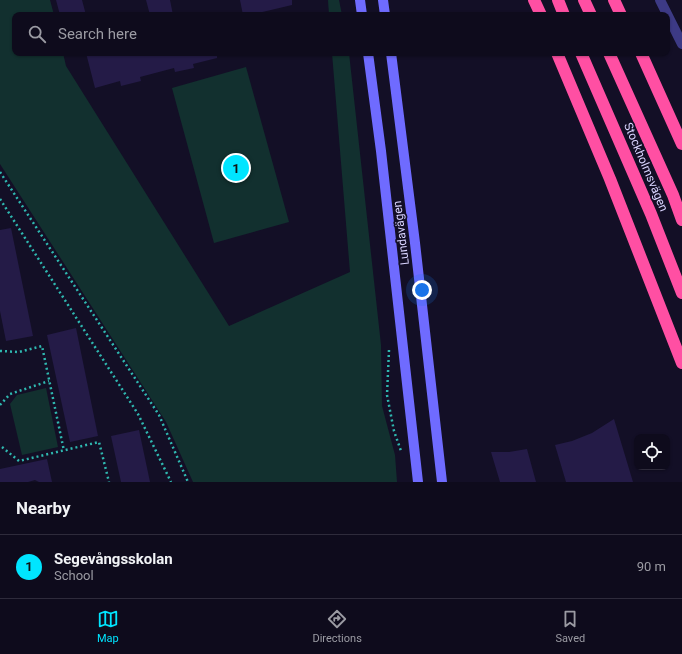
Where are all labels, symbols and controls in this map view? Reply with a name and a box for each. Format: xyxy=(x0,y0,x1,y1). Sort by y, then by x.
search box xyxy=(12,12,670,56)
icon: search xyxy=(26,23,48,45)
text: Search here xyxy=(58,25,137,43)
street label: Stockholmsvägen xyxy=(621,120,671,214)
pin: 1 xyxy=(223,153,249,183)
street label: Lundavägen xyxy=(390,200,412,266)
your location xyxy=(412,280,432,300)
map controls xyxy=(634,434,670,470)
button: locate xyxy=(634,434,670,470)
text: Nearby xyxy=(16,498,71,518)
text: Segevångsskolan xyxy=(54,550,173,568)
text: 1 xyxy=(25,559,33,574)
text: 90 m xyxy=(637,559,666,574)
text: School xyxy=(54,568,94,583)
tab: Map xyxy=(97,608,119,645)
tab: Directions xyxy=(312,608,362,645)
tab: Saved xyxy=(555,608,585,645)

